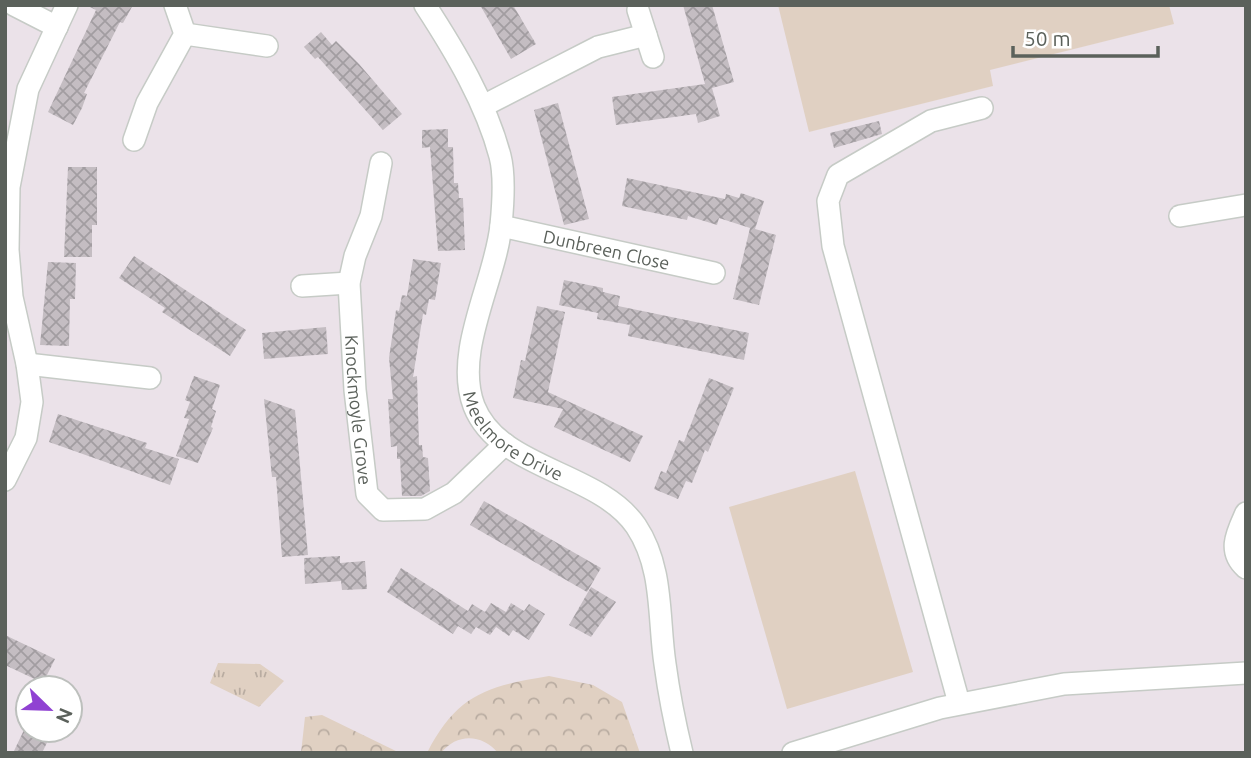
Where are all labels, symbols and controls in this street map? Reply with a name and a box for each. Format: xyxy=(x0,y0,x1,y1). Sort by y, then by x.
scale bar xyxy=(1013,14,1158,58)
text: 50 m xyxy=(1024,26,1071,50)
street label: Dunbreen Close xyxy=(541,226,672,273)
street label: Knockmoyle Grove xyxy=(342,334,376,486)
street label: Meelmore Drive xyxy=(460,389,566,484)
north arrow xyxy=(14,674,84,744)
text: N xyxy=(52,705,78,726)

